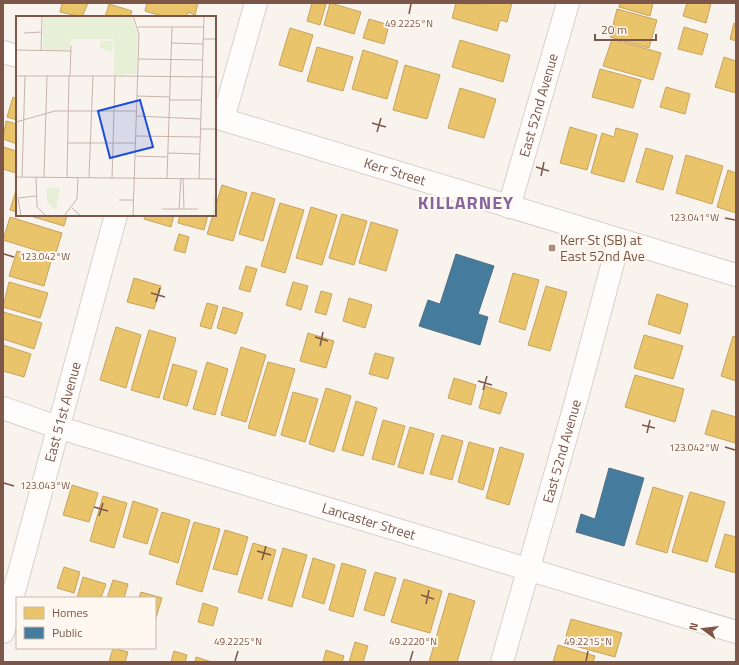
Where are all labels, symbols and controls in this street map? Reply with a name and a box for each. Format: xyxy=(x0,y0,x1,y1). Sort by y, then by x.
inset map xyxy=(16,16,216,216)
text: 49.2225°N xyxy=(385,16,433,31)
scale bar xyxy=(595,16,656,42)
text: 20 m xyxy=(601,20,627,39)
street label: East 52nd Avenue xyxy=(513,51,563,159)
street label: Kerr Street xyxy=(361,152,429,190)
district label: KILLARNEY xyxy=(418,189,514,216)
text: 123.041°W xyxy=(669,210,719,225)
place label: Kerr St (SB) at East 52nd Ave xyxy=(560,229,645,266)
marker: Kerr St (SB) at East 52nd Ave xyxy=(547,243,557,253)
text: 123.042°W xyxy=(20,249,70,264)
street label: East 51st Avenue xyxy=(39,359,86,464)
street label: East 52nd Avenue xyxy=(537,397,586,505)
text: 123.042°W xyxy=(669,440,719,455)
text: 123.043°W xyxy=(20,478,70,493)
street label: Lancaster Street xyxy=(320,497,419,545)
legend xyxy=(16,597,156,649)
text: Homes xyxy=(52,603,88,622)
north arrow xyxy=(683,609,723,649)
text: N xyxy=(685,621,702,632)
text: Public xyxy=(52,623,82,642)
text: 49.2225°N xyxy=(214,634,262,649)
text: 49.2220°N xyxy=(389,634,437,649)
text: 49.2215°N xyxy=(564,634,612,649)

